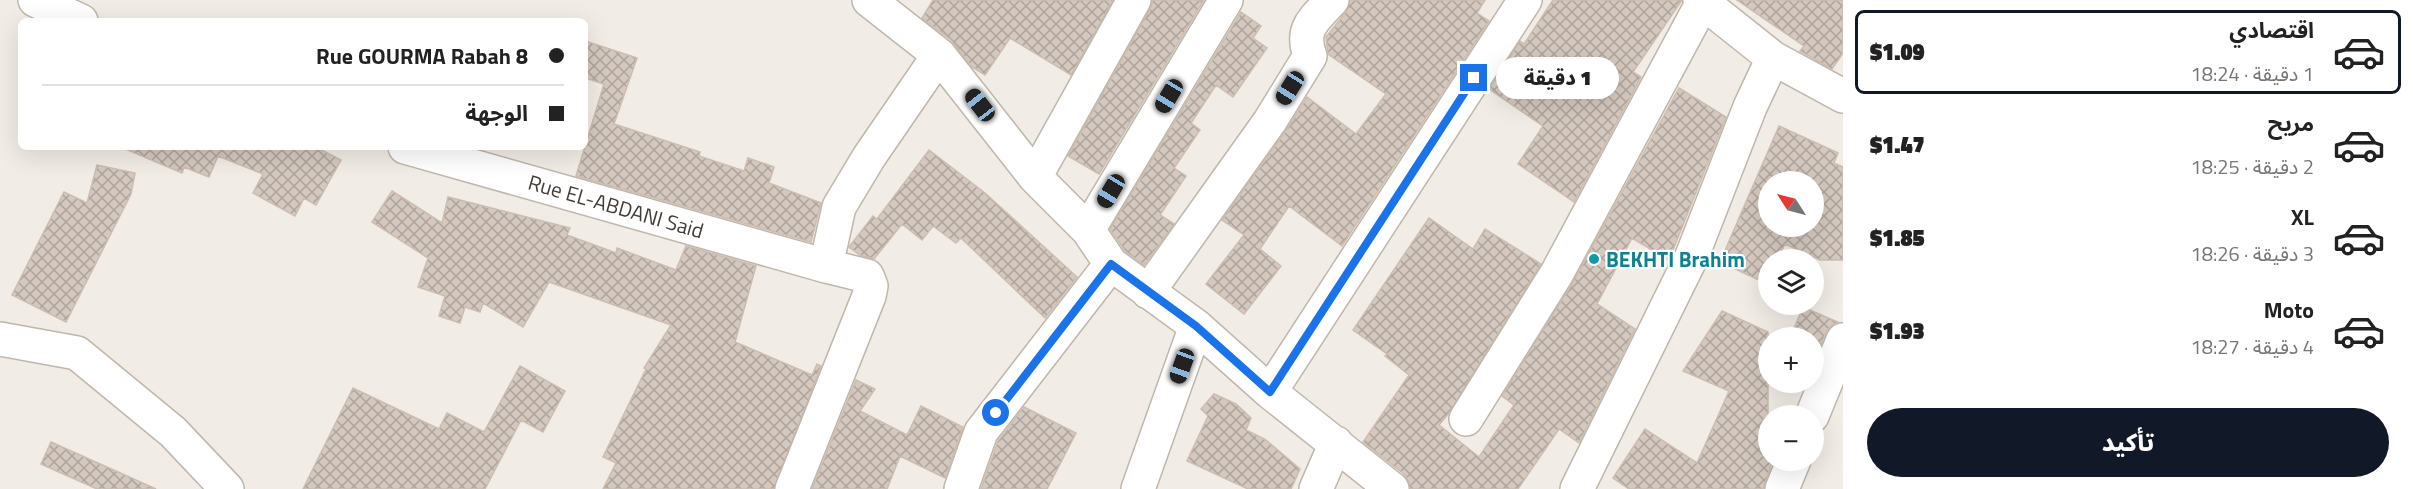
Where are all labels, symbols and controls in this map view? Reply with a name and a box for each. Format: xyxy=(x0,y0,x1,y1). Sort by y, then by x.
text: اقتصادي xyxy=(2229,13,2314,47)
icon: car xyxy=(2332,25,2386,79)
text: $1.09 xyxy=(1870,35,1925,69)
text: 8 Rue GOURMA Rabah xyxy=(316,39,528,73)
callout: 1 دقيقة xyxy=(1495,57,1618,99)
text: 1 دقيقة · 18:24 xyxy=(2191,58,2314,89)
text: 1 دقيقة xyxy=(1524,62,1591,93)
route end xyxy=(1460,64,1487,91)
car xyxy=(1273,68,1307,108)
car xyxy=(1152,76,1186,116)
car xyxy=(962,85,998,125)
text: الوجهة xyxy=(465,96,528,130)
text: مريح xyxy=(2268,106,2314,140)
icon: car xyxy=(2332,118,2386,172)
text: $1.47 xyxy=(1870,128,1925,162)
text: 2 دقيقة · 18:25 xyxy=(2191,151,2314,182)
street label: Rue EL-ABDANI Said xyxy=(525,166,707,246)
car xyxy=(1094,171,1128,211)
north arrow xyxy=(1758,171,1824,237)
map controls xyxy=(1758,171,1824,471)
text: XL xyxy=(2291,200,2314,234)
icon: car xyxy=(2332,211,2386,265)
text: $1.85 xyxy=(1870,221,1925,255)
text: 3 دقيقة · 18:26 xyxy=(2191,238,2314,269)
place label: BEKHTI Brahim xyxy=(1606,243,1745,275)
button: layers xyxy=(1758,249,1824,315)
marker: BEKHTI Brahim xyxy=(1587,252,1601,266)
text: Moto xyxy=(2264,293,2314,327)
icon: car xyxy=(2332,304,2386,358)
text: $1.93 xyxy=(1870,314,1925,348)
button: + xyxy=(1758,327,1824,393)
text: 4 دقيقة · 18:27 xyxy=(2191,331,2314,362)
car xyxy=(1167,346,1197,386)
route start xyxy=(982,399,1009,426)
button: − xyxy=(1758,405,1824,471)
button: تأكيد xyxy=(1867,408,2389,477)

